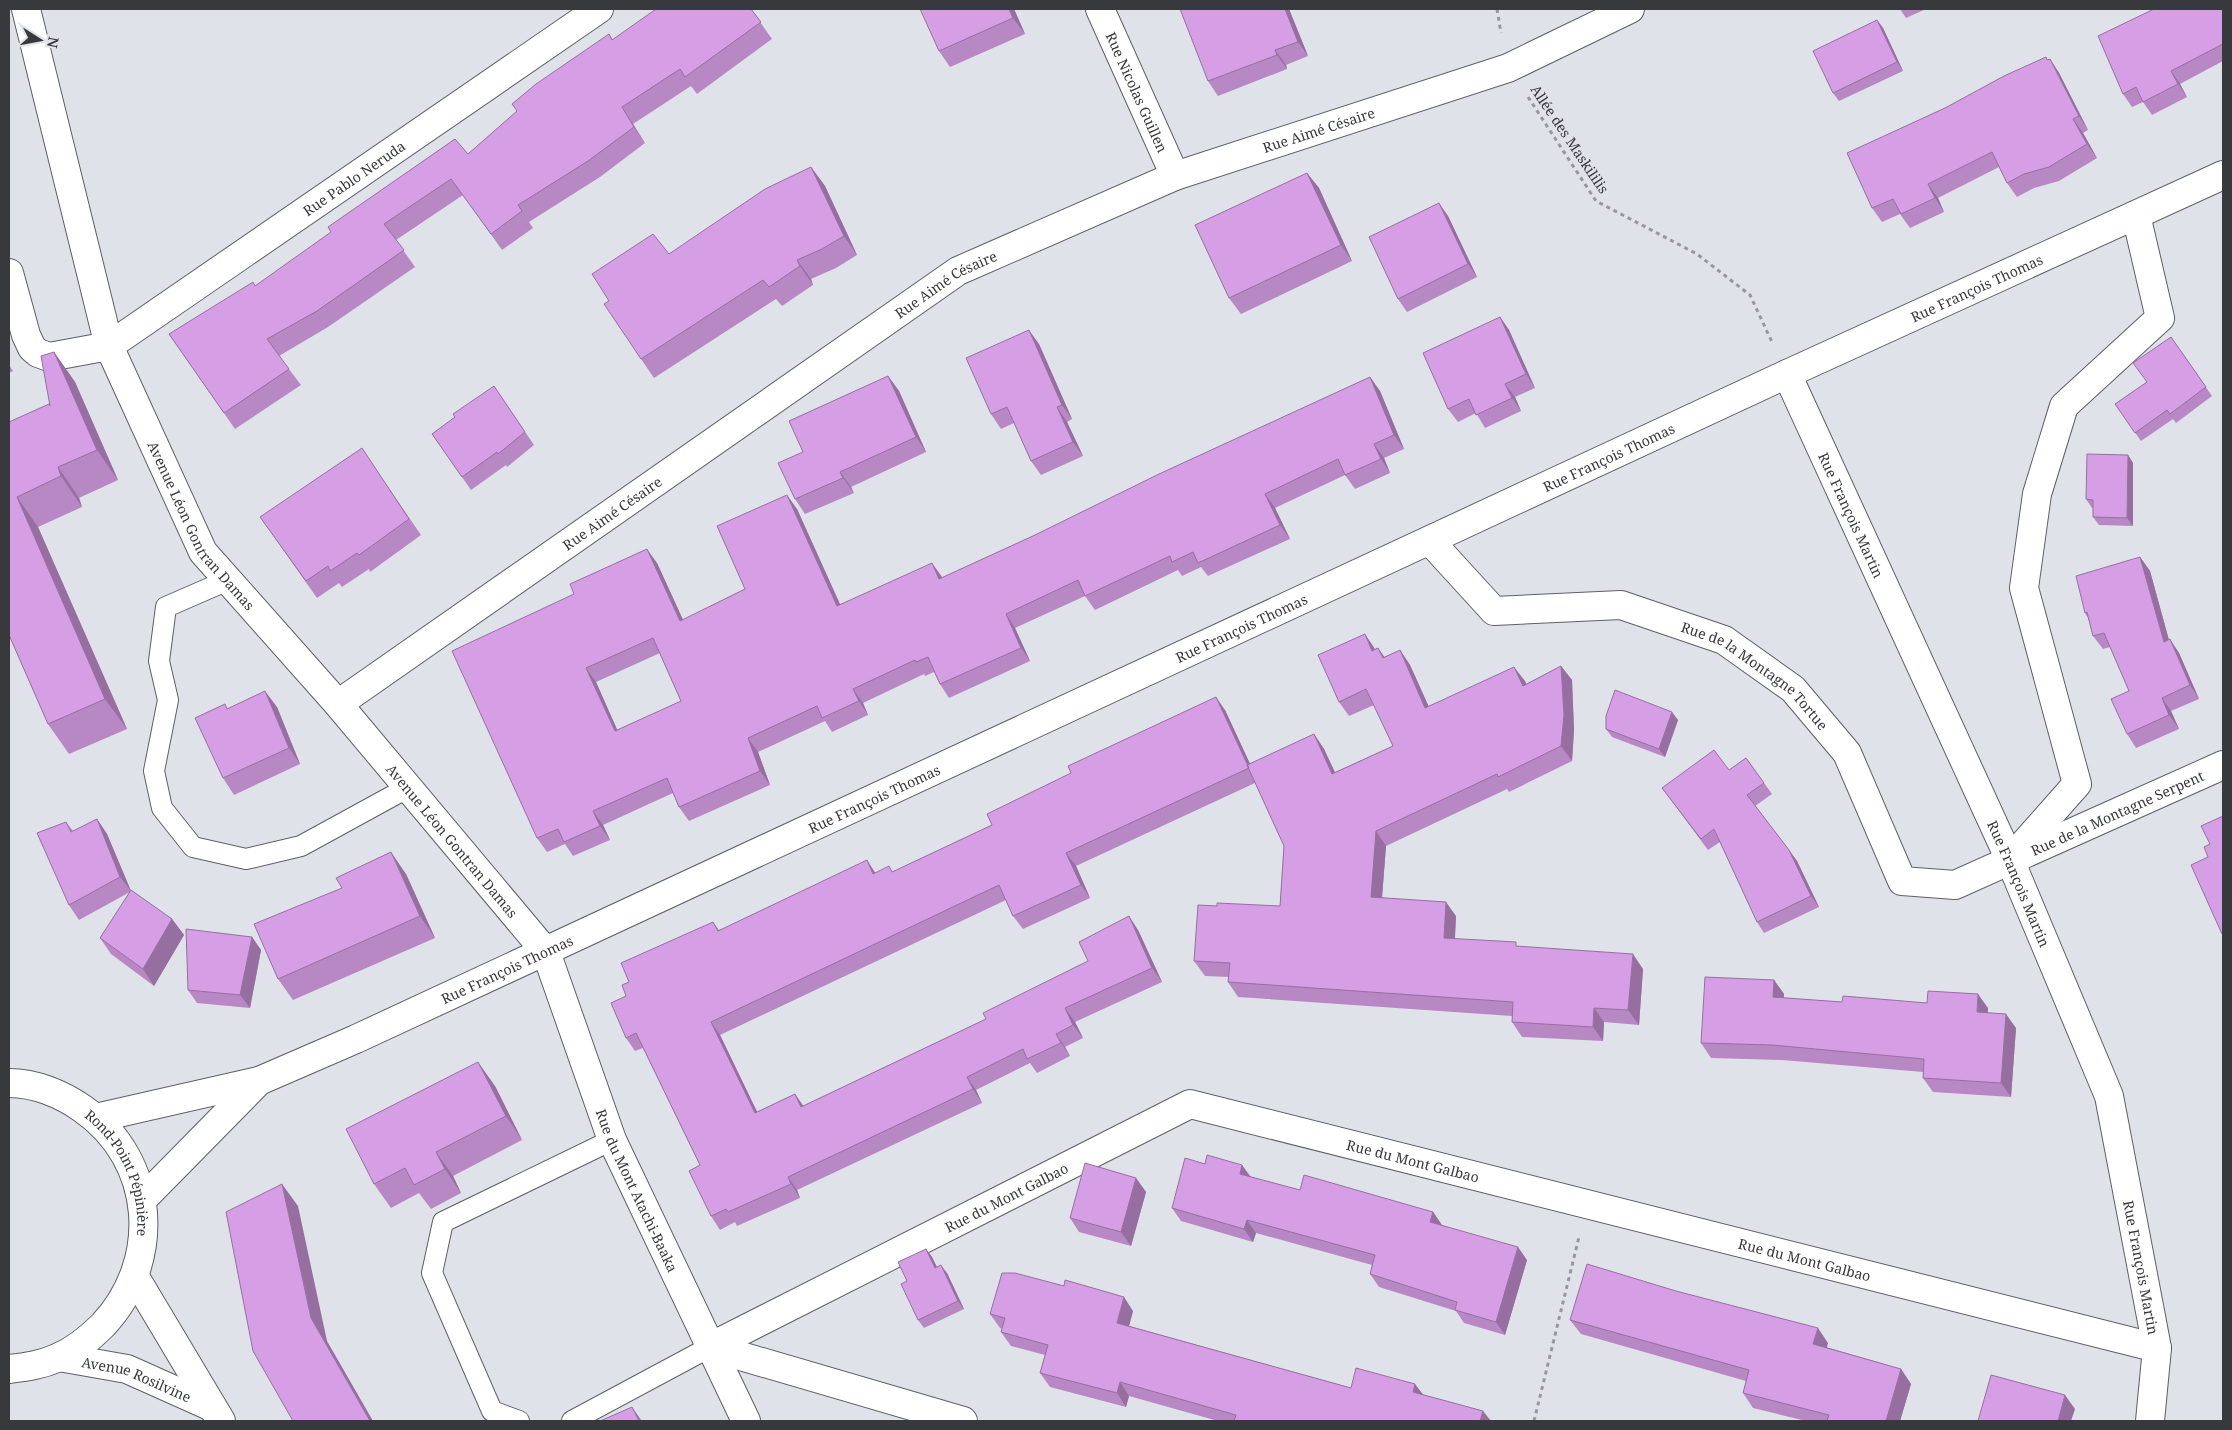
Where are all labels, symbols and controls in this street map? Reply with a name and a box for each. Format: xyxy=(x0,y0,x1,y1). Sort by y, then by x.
north arrow xyxy=(15,15,65,65)
street label: Rue Nicolas Guillen xyxy=(1102,29,1173,155)
text: N xyxy=(43,35,64,50)
street label: Allée des Maskililis xyxy=(1527,81,1613,197)
street label: Rue Aimé Césaire xyxy=(1260,102,1377,157)
street label: Rue Pablo Neruda xyxy=(299,136,409,220)
street label: Rue Aimé Césaire xyxy=(891,246,1000,322)
street label: Rue François Thomas xyxy=(1907,249,2045,326)
street label: Rue François Thomas xyxy=(1540,418,1677,496)
street label: Avenue Léon Gontran Damas xyxy=(144,438,259,614)
street label: Rue François Martin xyxy=(1815,449,1889,581)
street label: Rue Aimé Césaire xyxy=(558,472,665,554)
street label: Rue François Thomas xyxy=(1172,589,1310,666)
street label: Rue de la Montagne Tortue xyxy=(1679,617,1833,734)
street label: Avenue Léon Gontran Damas xyxy=(383,760,522,921)
street label: Rue François Thomas xyxy=(805,760,943,837)
street label: Rue de la Montagne Serpent xyxy=(2027,766,2206,859)
street label: Rue François Martin xyxy=(1983,817,2055,950)
street label: Rue François Thomas xyxy=(438,930,576,1008)
street label: Rond-Point Pépinière xyxy=(81,1105,153,1237)
street label: Rue du Mont Atachi-Baaka xyxy=(592,1106,683,1275)
street label: Rue du Mont Galbao xyxy=(1345,1134,1481,1186)
street label: Rue du Mont Galbao xyxy=(941,1158,1071,1236)
street label: Rue François Martin xyxy=(2120,1199,2164,1336)
street label: Rue du Mont Galbao xyxy=(1736,1233,1873,1285)
street label: Avenue Rosilvine xyxy=(80,1352,194,1406)

